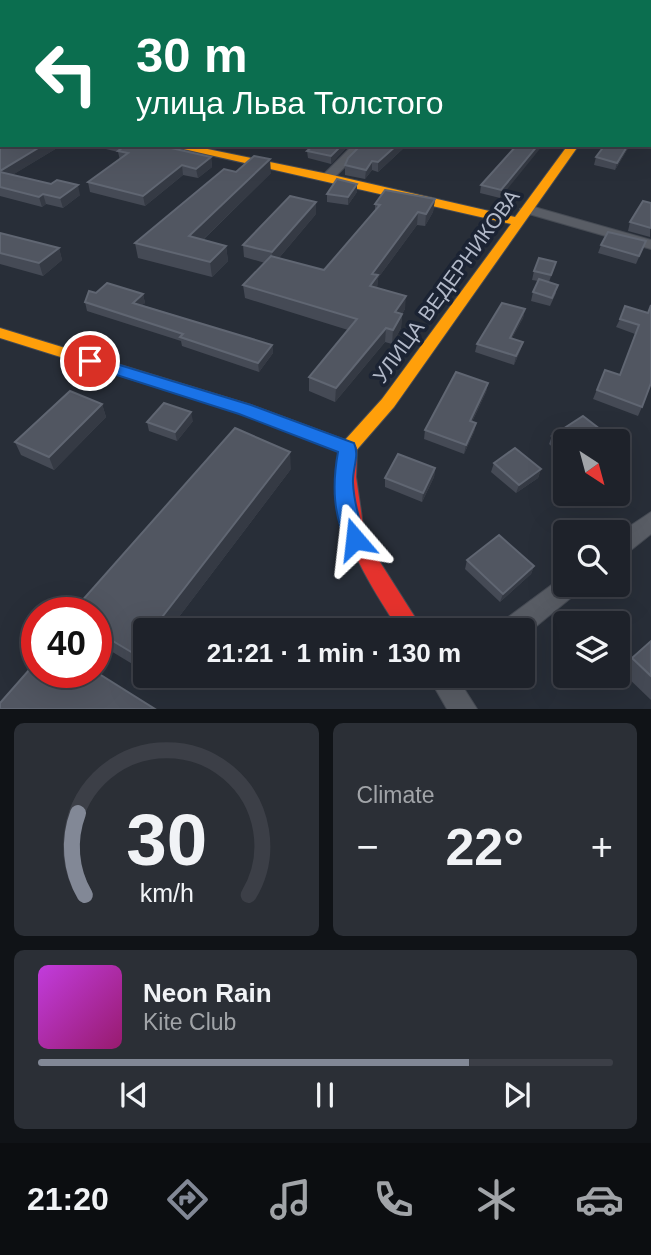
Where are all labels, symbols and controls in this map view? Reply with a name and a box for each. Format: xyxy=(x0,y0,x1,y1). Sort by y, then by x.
icon: left xyxy=(21,28,112,119)
text: 30 m xyxy=(136,28,248,82)
text: улица Льва Толстого xyxy=(136,85,444,121)
street label: УЛИЦА ВЕДЕРНИКОВА xyxy=(368,185,524,387)
pin xyxy=(60,331,120,391)
icon: arrive xyxy=(71,342,109,380)
north arrow xyxy=(553,429,630,506)
map controls xyxy=(553,429,630,688)
position arrow xyxy=(318,502,392,576)
button: search xyxy=(553,520,630,597)
speed limit sign: 40 xyxy=(21,597,112,688)
button: layers xyxy=(553,611,630,688)
text: 21:21 · 1 min · 130 m xyxy=(207,638,461,668)
text: Climate xyxy=(357,782,434,808)
text: 30 xyxy=(126,800,207,881)
text: 22° xyxy=(445,818,524,876)
text: − xyxy=(357,826,379,868)
text: + xyxy=(591,826,613,868)
text: km/h xyxy=(139,879,193,907)
text: Neon Rain xyxy=(143,978,272,1008)
text: Kite Club xyxy=(143,1009,236,1035)
icon: previous xyxy=(115,1076,153,1114)
icon: pause xyxy=(306,1076,344,1114)
icon: next xyxy=(498,1076,536,1114)
icon: directions xyxy=(163,1175,212,1224)
icon: music xyxy=(266,1175,315,1224)
icon: phone xyxy=(369,1175,418,1224)
icon: climate xyxy=(472,1175,521,1224)
icon: car xyxy=(575,1175,624,1224)
text: 21:20 xyxy=(27,1181,109,1217)

